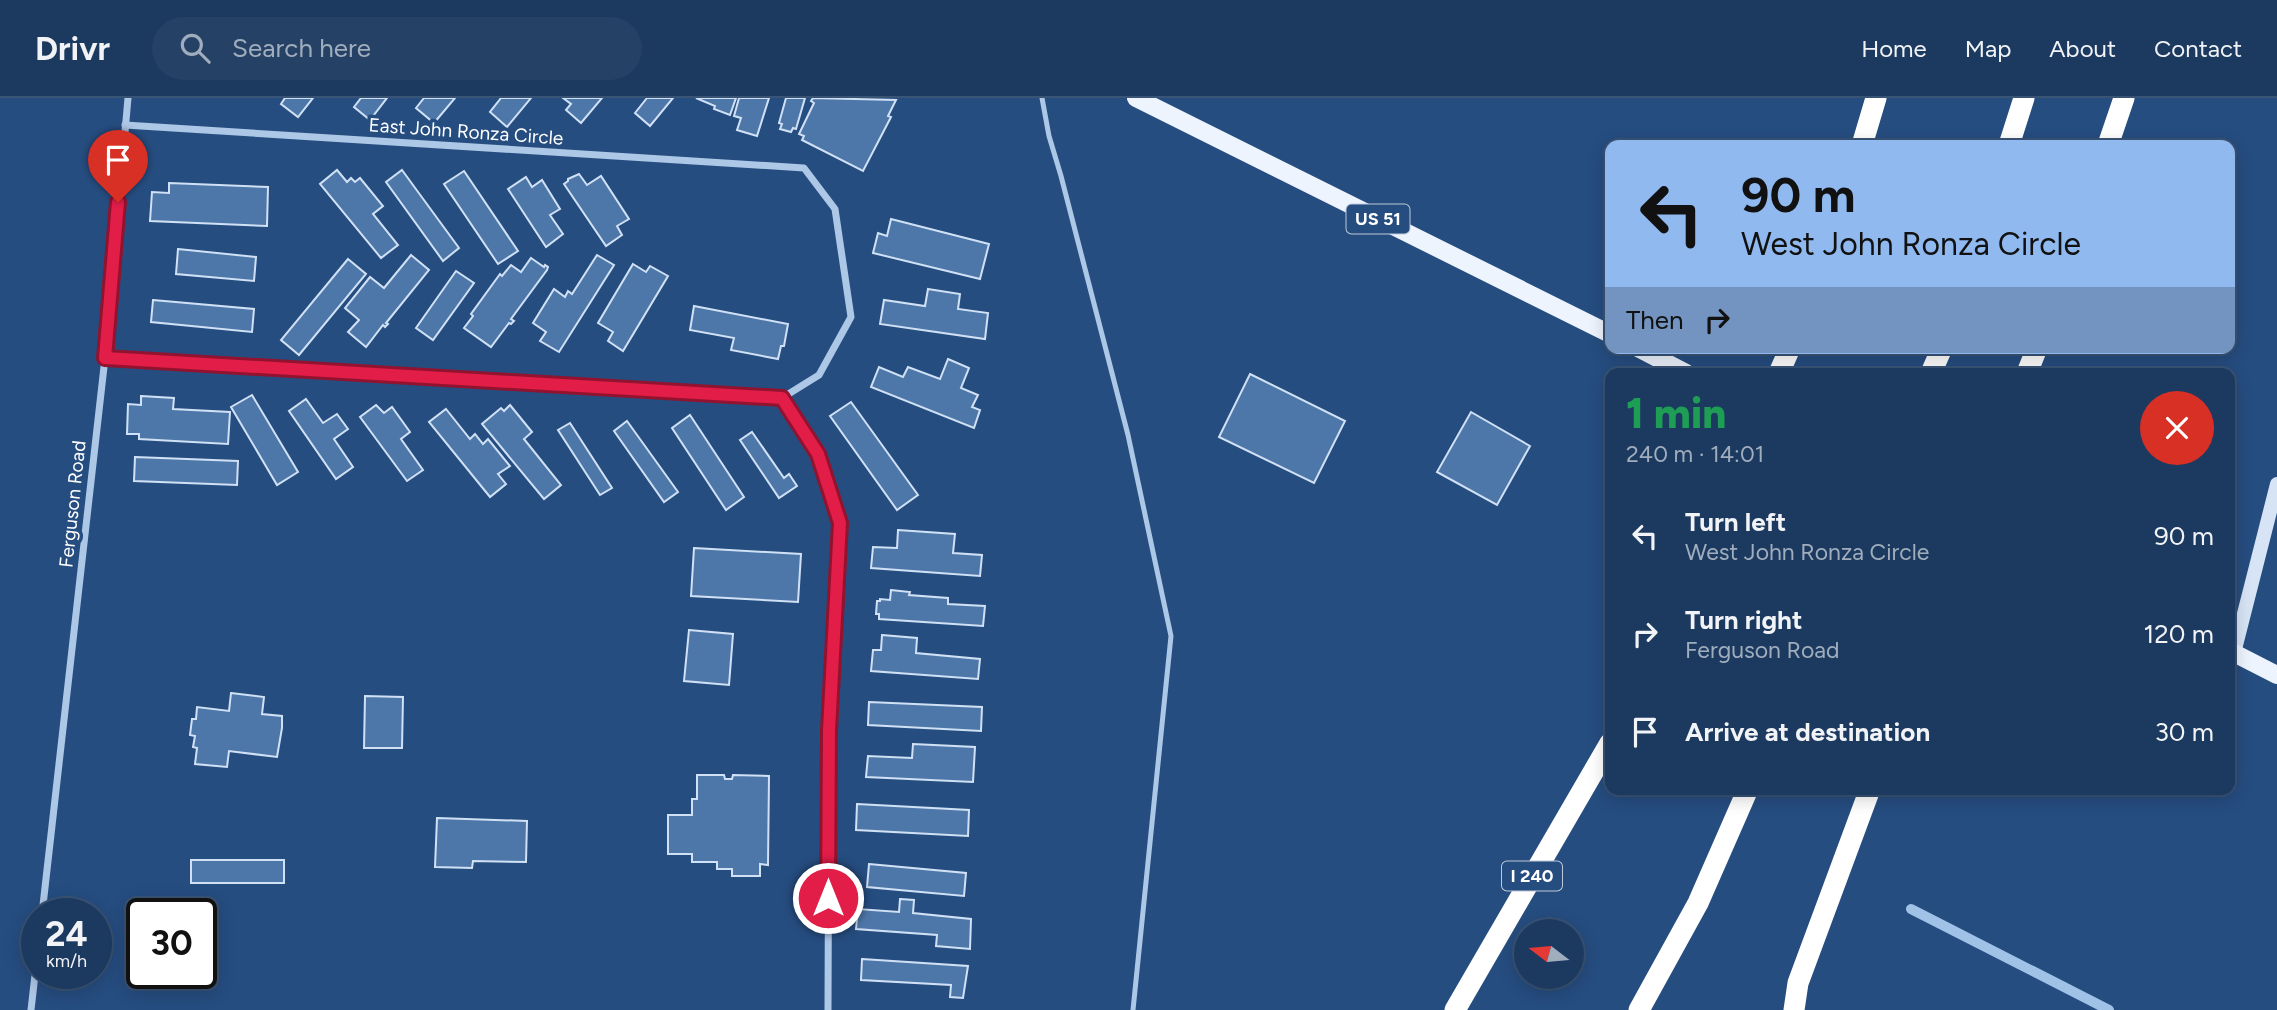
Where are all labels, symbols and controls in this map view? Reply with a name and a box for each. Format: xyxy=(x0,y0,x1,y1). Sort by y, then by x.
search box xyxy=(152,17,642,80)
text: Drivr xyxy=(35,29,110,68)
icon: search xyxy=(176,29,214,67)
text: Search here xyxy=(232,32,371,64)
text: Home xyxy=(1861,34,1927,63)
text: Map xyxy=(1965,34,2011,63)
text: About xyxy=(2049,34,2116,63)
text: Contact xyxy=(2154,34,2242,63)
street label: East John Ronza Circle xyxy=(368,113,564,150)
pin xyxy=(88,130,148,202)
icon: arrive xyxy=(99,141,137,179)
text: 90 m xyxy=(1741,165,1856,224)
icon: left xyxy=(1626,168,1717,259)
road number: US 51 xyxy=(1346,204,1410,234)
text: West John Ronza Circle xyxy=(1741,225,2081,263)
icon: right xyxy=(1698,301,1736,339)
text: Then xyxy=(1626,304,1684,336)
text: 1 min xyxy=(1626,388,1726,439)
button: close xyxy=(2140,391,2214,465)
street label: Ferguson Road xyxy=(54,439,91,569)
text: 240 m · 14:01 xyxy=(1626,440,1764,468)
text: Turn left xyxy=(1685,506,1786,538)
icon: left xyxy=(1626,517,1664,555)
text: 90 m xyxy=(2154,520,2214,552)
text: West John Ronza Circle xyxy=(1685,538,1929,566)
text: Turn right xyxy=(1685,604,1802,636)
icon: right xyxy=(1626,615,1664,653)
text: 120 m xyxy=(2144,618,2214,650)
text: Ferguson Road xyxy=(1685,636,1840,664)
icon: arrive xyxy=(1626,713,1664,751)
text: Arrive at destination xyxy=(1685,716,1930,748)
text: 30 m xyxy=(2155,716,2214,748)
position arrow xyxy=(791,861,865,935)
road number: I 240 xyxy=(1502,862,1562,890)
speed limit sign: 30 xyxy=(126,898,217,989)
text: 24 xyxy=(45,913,88,955)
north arrow xyxy=(1514,919,1584,989)
map controls xyxy=(1514,919,1584,989)
text: km/h xyxy=(46,950,87,972)

